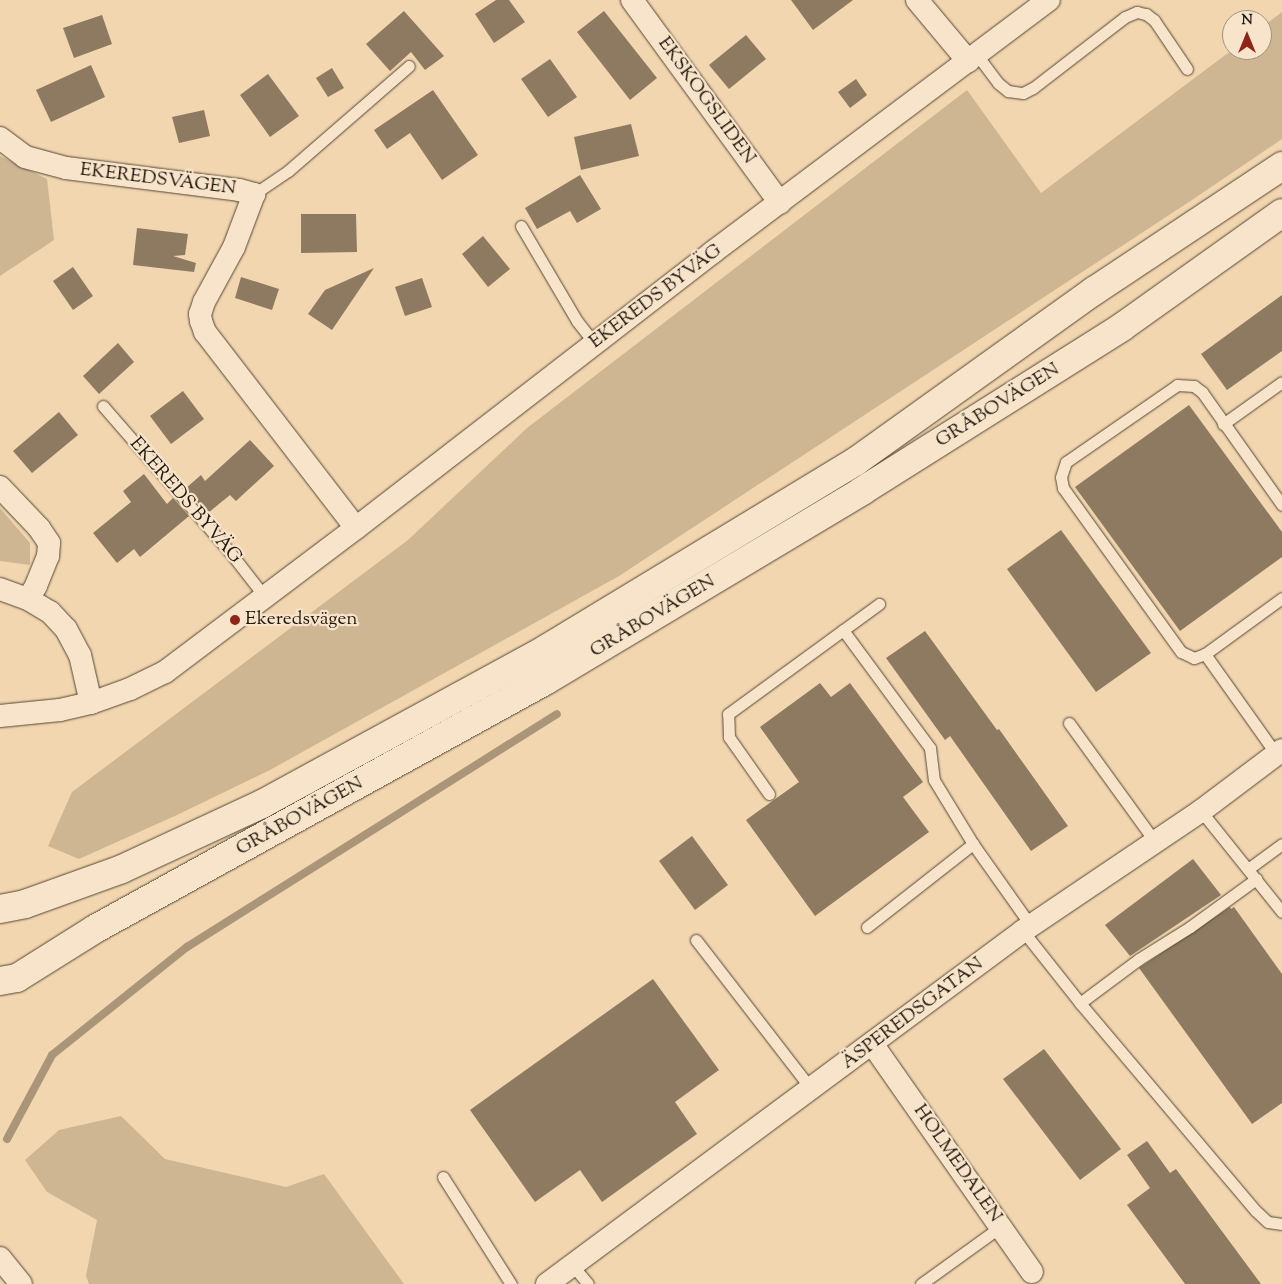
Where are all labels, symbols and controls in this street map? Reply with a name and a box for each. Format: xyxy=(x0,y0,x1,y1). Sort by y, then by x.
north arrow xyxy=(1222,10,1272,60)
text: N xyxy=(1241,11,1253,31)
street label: EKSKOGSLIDEN xyxy=(652,33,760,169)
street label: EKEREDSVÄGEN xyxy=(79,159,237,201)
street label: EKEREDS BYVÄG xyxy=(585,240,727,354)
street label: GRÅBOVÄGEN xyxy=(932,359,1064,453)
street label: EKEREDS BYVÄG xyxy=(124,433,246,569)
street label: GRÅBOVÄGEN xyxy=(586,571,720,663)
place label: Ekeredsvägen xyxy=(245,609,358,631)
marker: Ekeredsvägen xyxy=(229,614,241,626)
street label: GRÅBOVÄGEN xyxy=(233,773,367,861)
street label: ÄSPEREDSGATAN xyxy=(838,953,988,1075)
street label: HOLMEDALEN xyxy=(908,1100,1006,1228)

